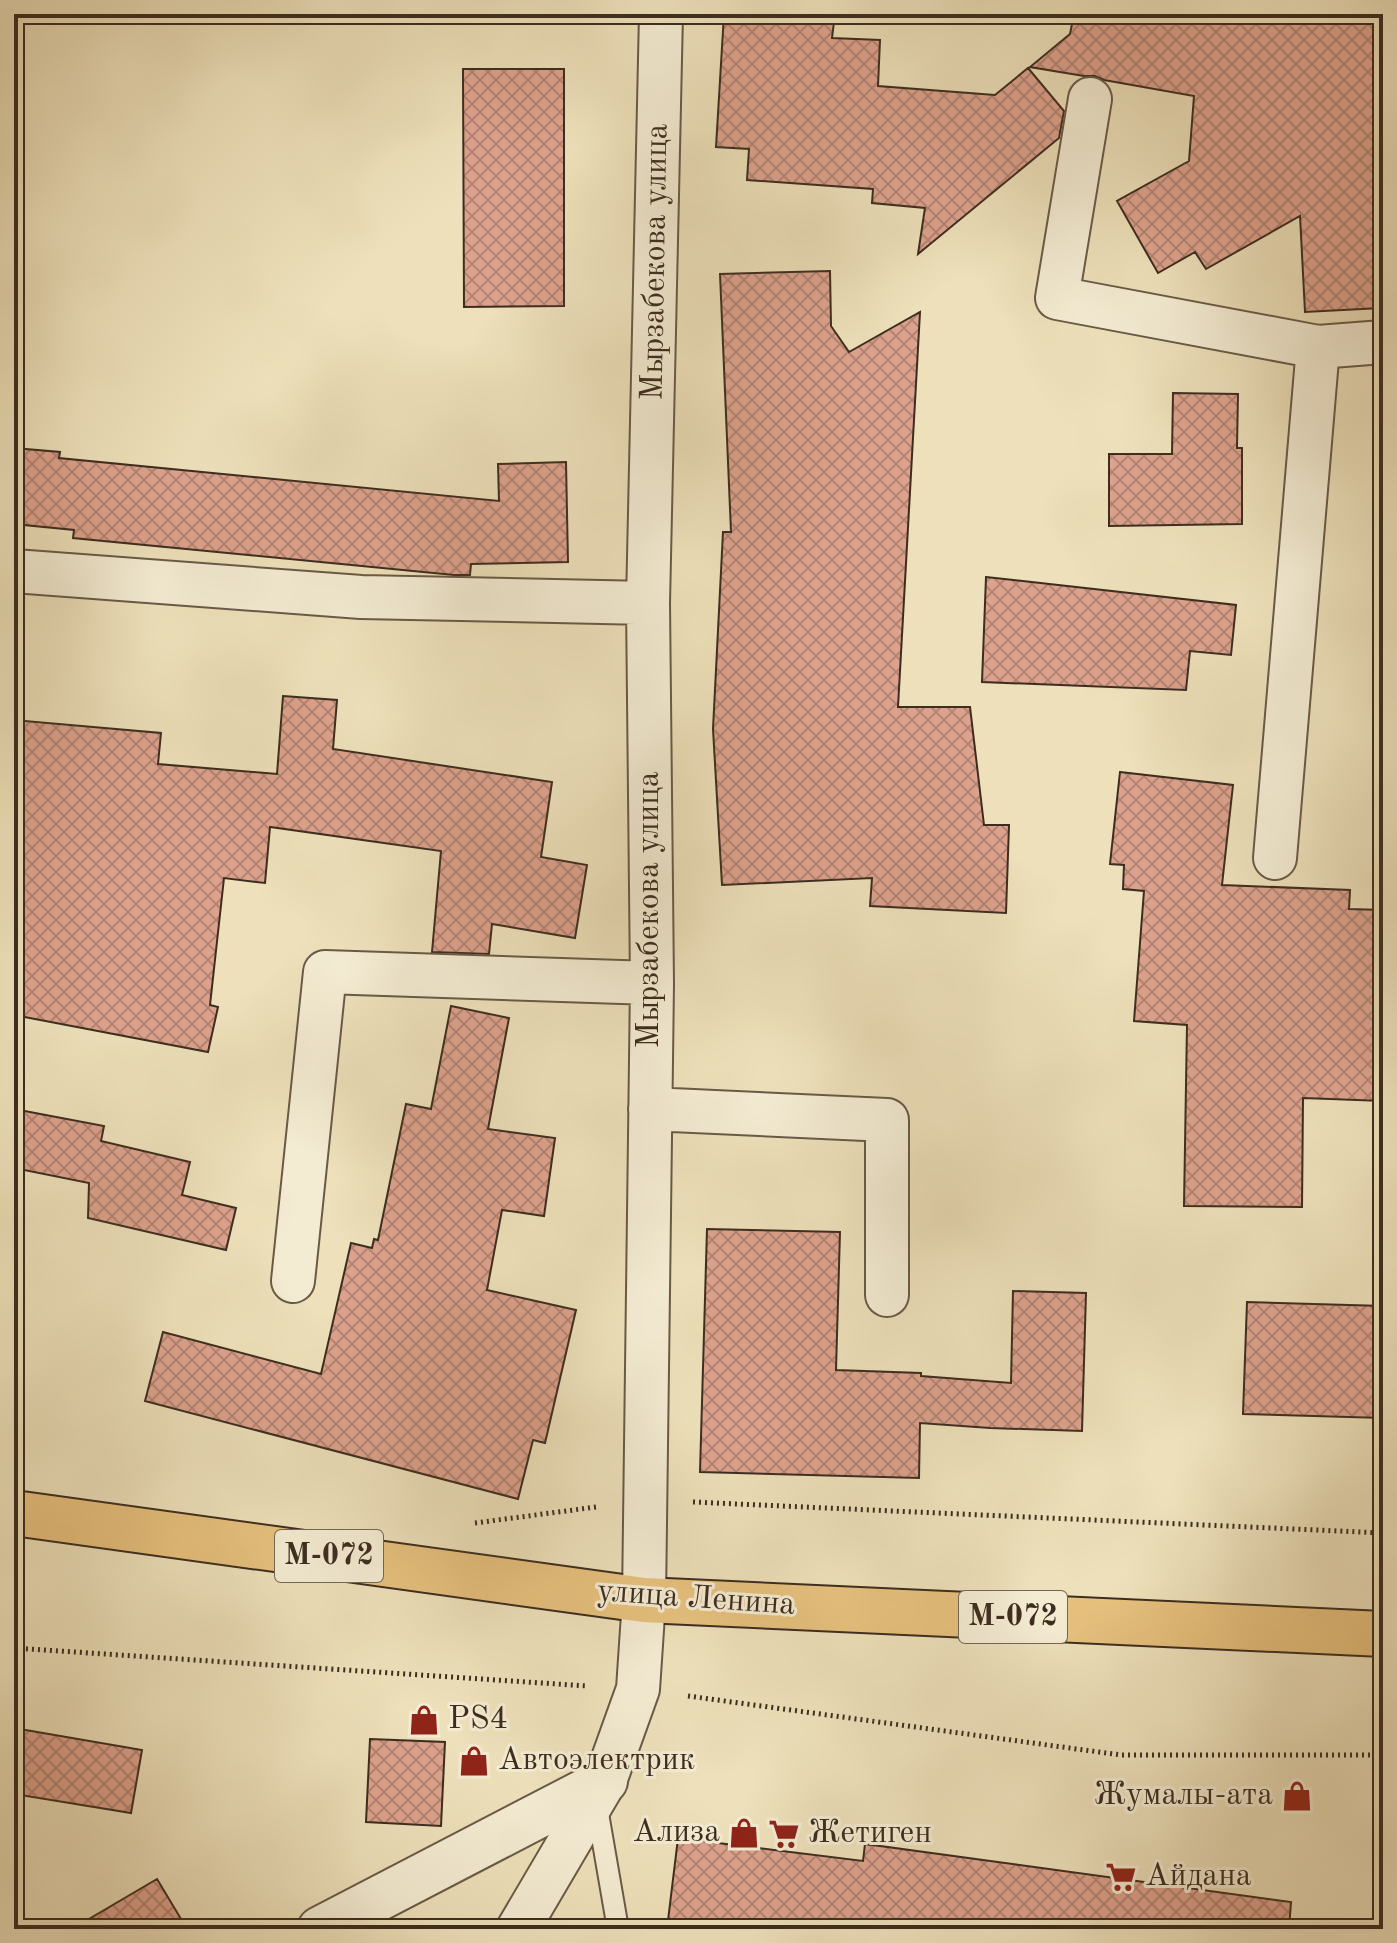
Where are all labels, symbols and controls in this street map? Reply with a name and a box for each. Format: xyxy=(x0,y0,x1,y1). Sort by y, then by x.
street label: Мырзабекова улица xyxy=(638,123,674,401)
street label: Мырзабекова улица xyxy=(634,771,666,1049)
road number: М-072 xyxy=(275,1530,383,1582)
street label: улица Ленина xyxy=(596,1576,796,1622)
road number: М-072 xyxy=(959,1591,1067,1643)
shop icon: PS4 xyxy=(407,1703,441,1737)
place label: PS4 xyxy=(448,1704,508,1736)
shop icon: Автоэлектрик xyxy=(457,1744,491,1778)
place label: Автоэлектрик xyxy=(498,1745,695,1777)
shop icon: Жумалы-ата xyxy=(1280,1779,1314,1813)
place label: Жумалы-ата xyxy=(1094,1780,1273,1812)
shop icon: Ализа xyxy=(727,1816,761,1850)
place label: Ализа xyxy=(633,1817,720,1849)
supermarket icon: Жетиген xyxy=(767,1817,801,1851)
place label: Жетиген xyxy=(808,1818,932,1850)
supermarket icon: Айдана xyxy=(1104,1860,1138,1894)
place label: Айдана xyxy=(1145,1861,1252,1893)

